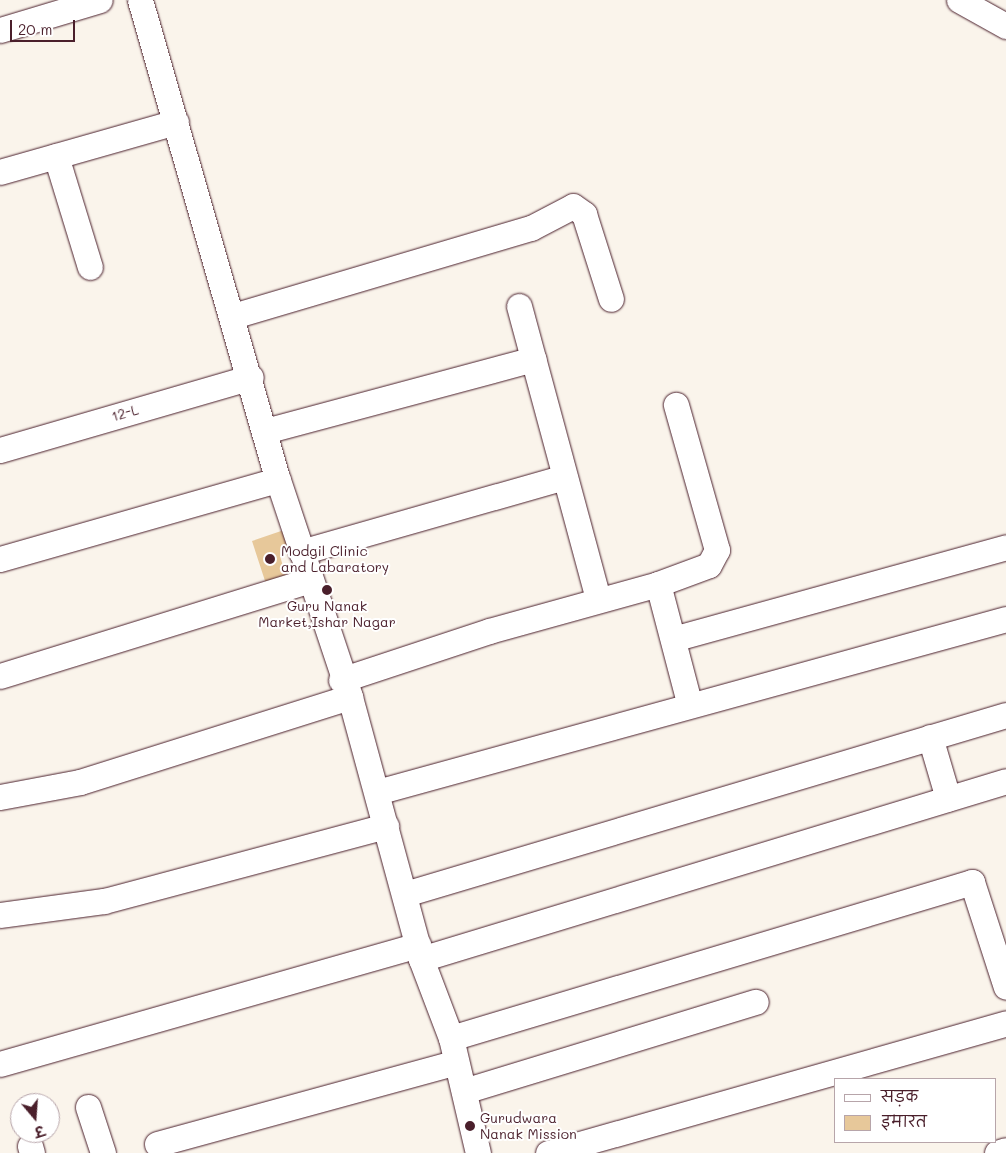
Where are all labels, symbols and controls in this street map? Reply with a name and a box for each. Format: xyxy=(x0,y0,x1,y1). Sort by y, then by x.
scale bar xyxy=(12,10,78,42)
text: 20 m xyxy=(18,19,52,39)
street label: 12-L xyxy=(110,401,140,425)
place label: Modgil Clinic and Labaratory xyxy=(281,543,389,576)
marker: Modgil Clinic and Labaratory xyxy=(263,552,277,566)
marker: Guru Nanak Market,Ishar Nagar xyxy=(321,584,333,596)
place label: Guru Nanak Market,Ishar Nagar xyxy=(258,598,396,630)
legend xyxy=(834,1078,996,1143)
text: सड़क xyxy=(881,1086,918,1106)
north arrow xyxy=(10,1093,60,1143)
place label: Gurudwara Nanak Mission xyxy=(480,1110,577,1142)
text: इमारत xyxy=(881,1111,927,1131)
marker: Gurudwara Nanak Mission xyxy=(464,1120,476,1132)
text: उ xyxy=(32,1121,47,1142)

